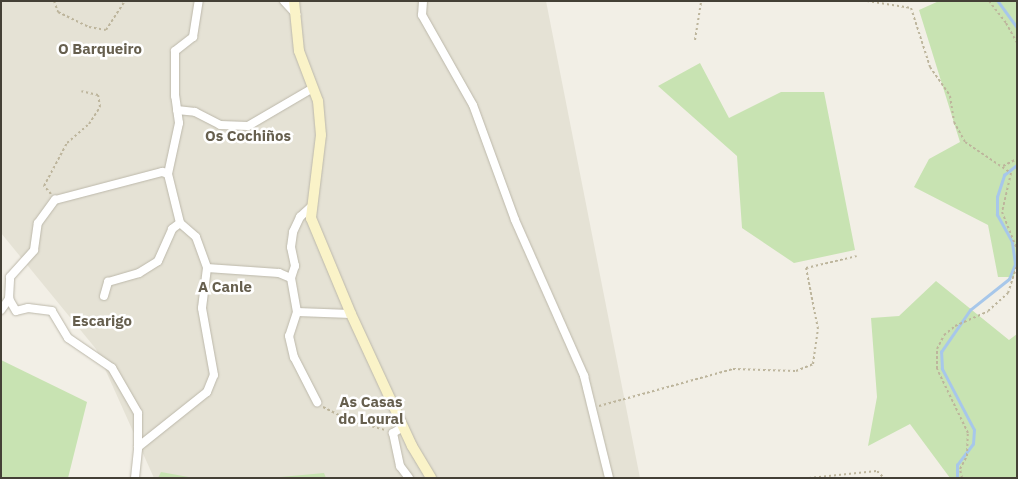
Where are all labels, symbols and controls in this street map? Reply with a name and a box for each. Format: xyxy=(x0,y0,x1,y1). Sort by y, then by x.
district label: O Barqueiro xyxy=(58,40,142,58)
district label: Os Cochiños xyxy=(205,127,291,145)
district label: A Canle xyxy=(198,278,252,296)
district label: Escarigo xyxy=(72,312,132,330)
district label: As Casas do Loural xyxy=(338,392,404,427)

